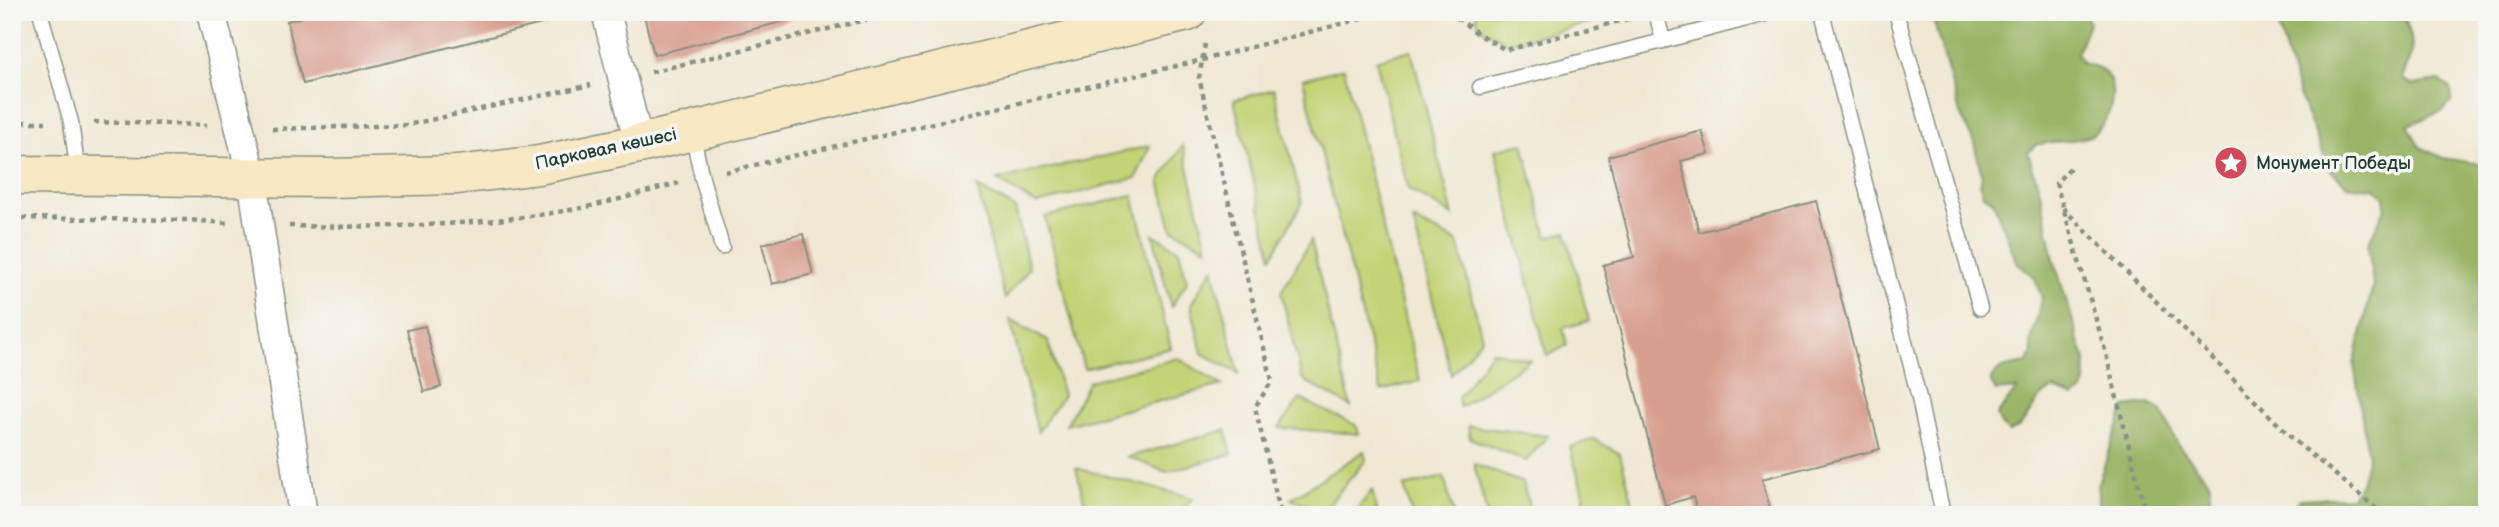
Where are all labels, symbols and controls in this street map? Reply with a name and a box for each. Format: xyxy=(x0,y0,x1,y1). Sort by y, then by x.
street label: Парковая көшесі xyxy=(533,124,679,174)
place icon: Монумент Победы xyxy=(2212,144,2250,182)
place label: Монумент Победы xyxy=(2256,153,2411,174)

